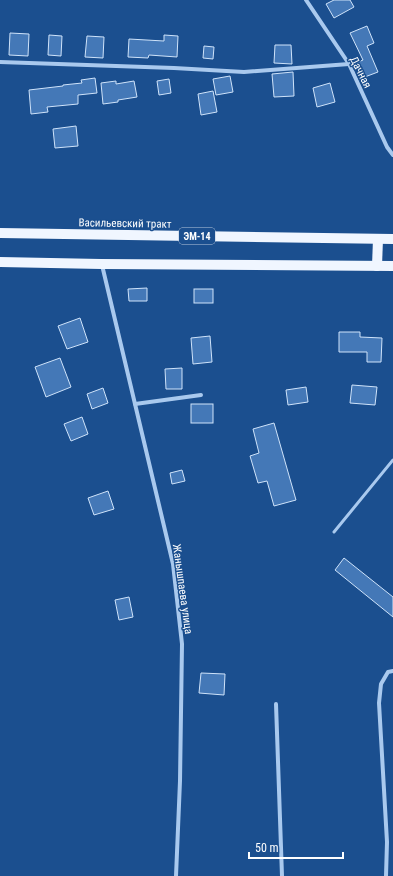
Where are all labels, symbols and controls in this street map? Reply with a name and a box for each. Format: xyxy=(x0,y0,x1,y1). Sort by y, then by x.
street label: Дачная xyxy=(347,54,374,90)
street label: Васильевский тракт xyxy=(78,216,172,231)
road number: ЭМ-14 xyxy=(179,228,215,244)
street label: Жанышпаева улица xyxy=(170,543,195,635)
scale bar xyxy=(249,834,343,860)
text: 50 m xyxy=(255,841,279,855)

